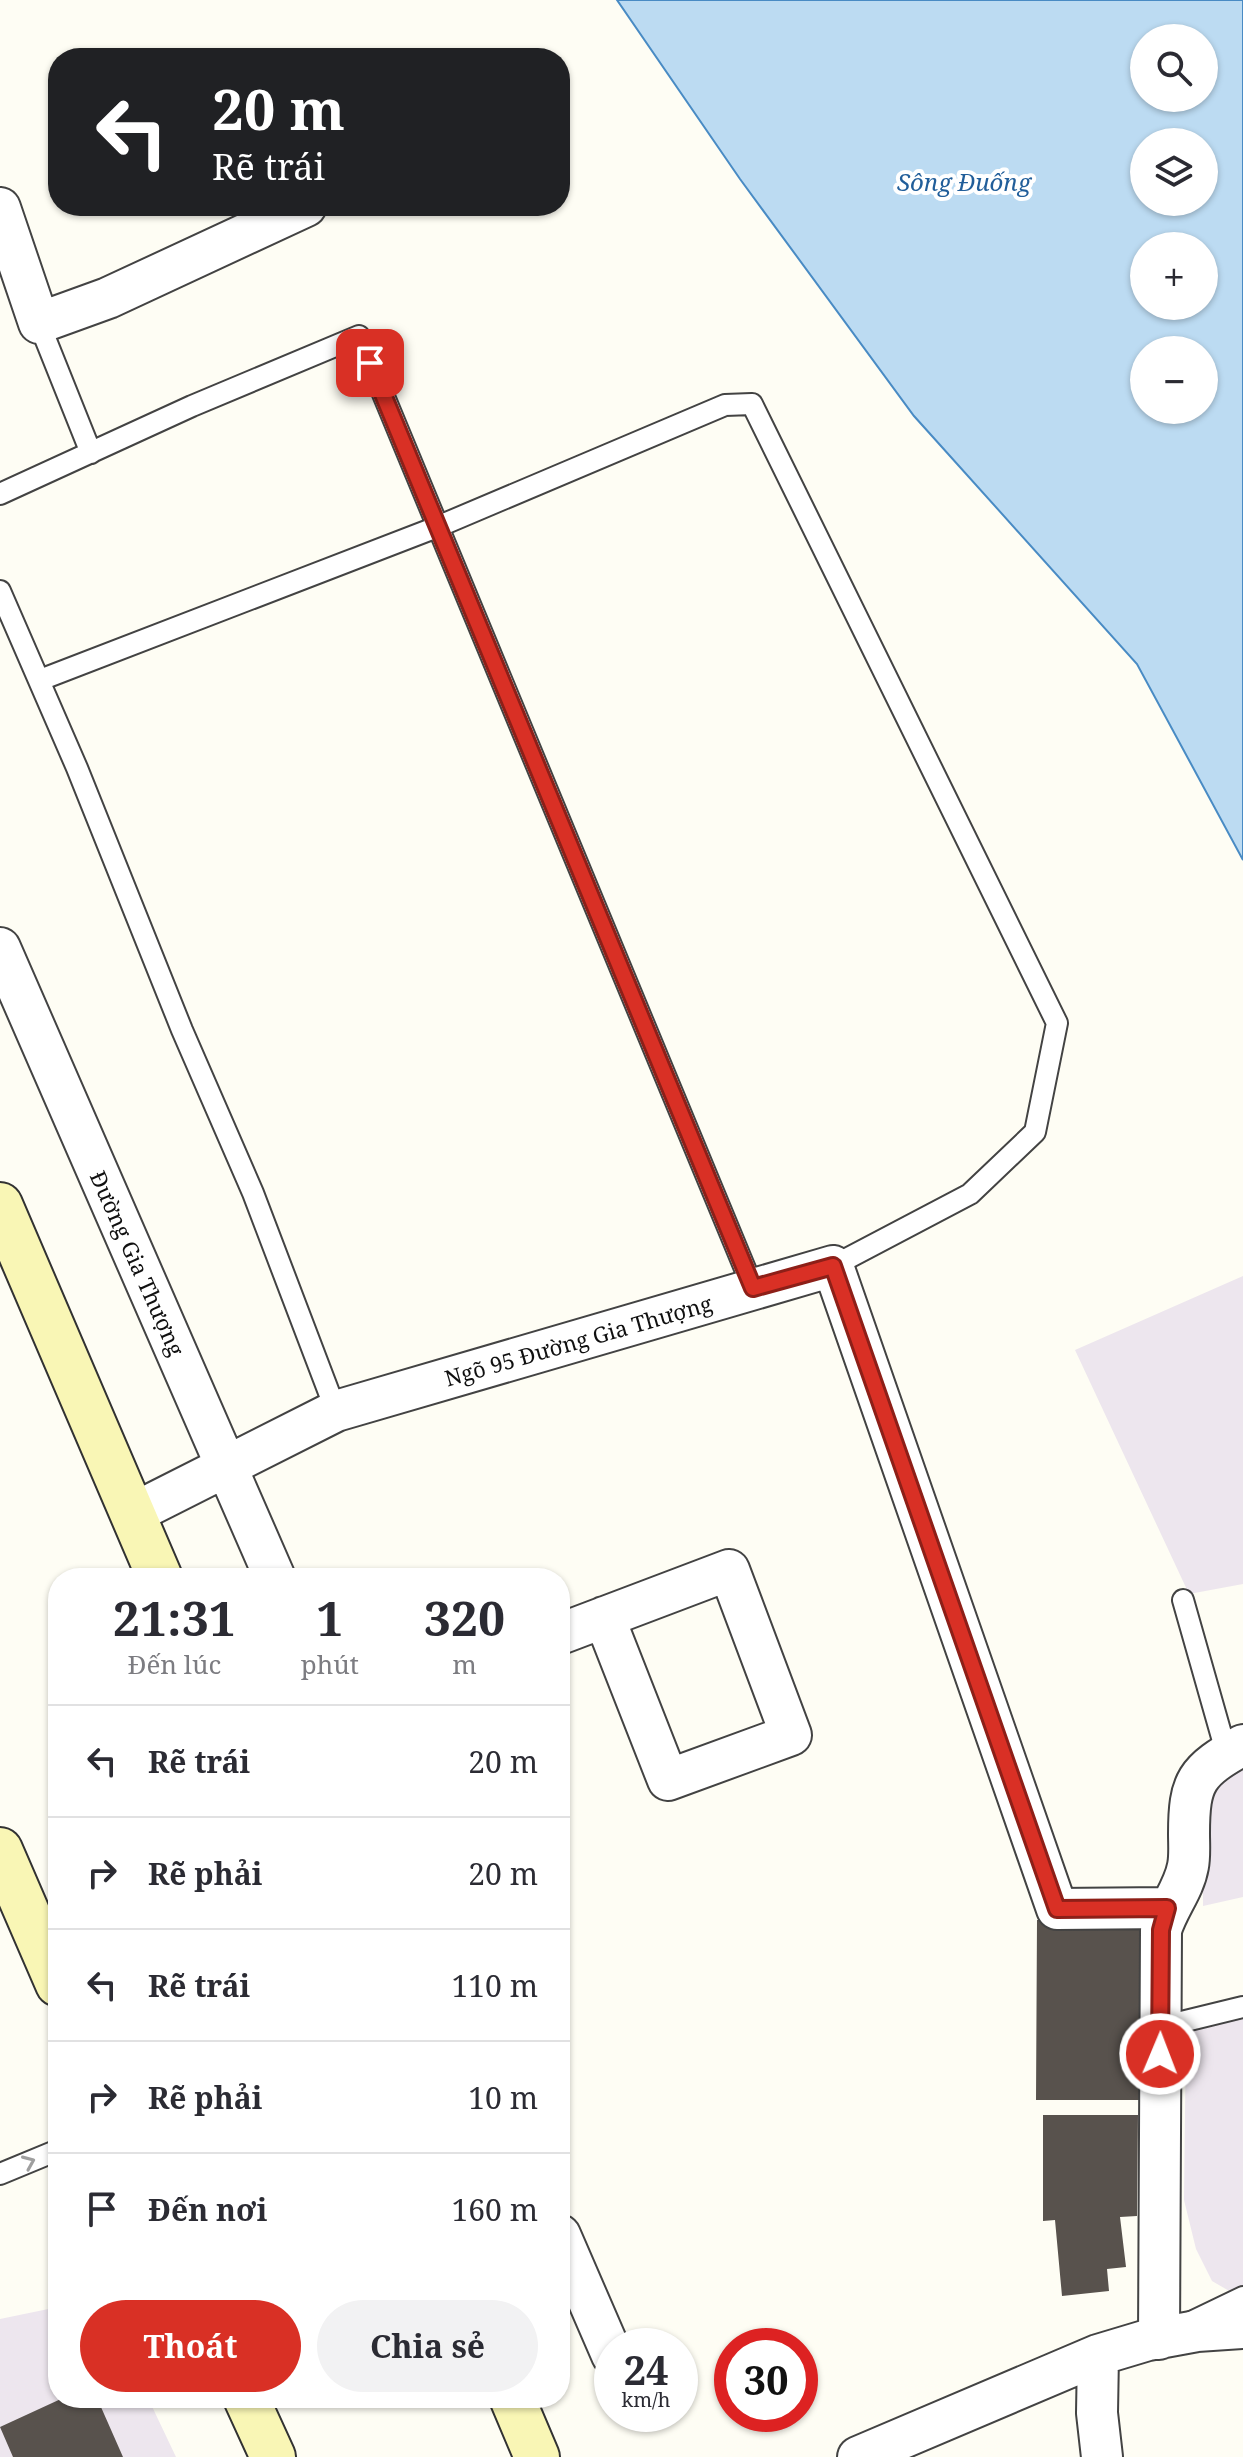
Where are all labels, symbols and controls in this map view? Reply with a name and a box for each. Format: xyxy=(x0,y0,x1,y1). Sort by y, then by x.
map controls xyxy=(1130,24,1218,424)
button: search xyxy=(1130,24,1218,112)
text: 20 m xyxy=(212,70,345,146)
icon: left xyxy=(80,80,184,184)
button: layers xyxy=(1130,128,1218,216)
text: Rẽ trái xyxy=(212,142,325,191)
water label: Sông Đuống xyxy=(897,165,1033,198)
button: + xyxy=(1130,232,1218,320)
pin xyxy=(336,329,404,397)
button: − xyxy=(1130,336,1218,424)
icon: arrive xyxy=(348,341,392,385)
street label: Đường Gia Thượng xyxy=(84,1166,192,1360)
street label: Ngõ 95 Đường Gia Thượng xyxy=(441,1287,715,1393)
text: 21:31 xyxy=(113,1585,236,1650)
text: 1 xyxy=(316,1585,343,1650)
text: 320 xyxy=(424,1585,505,1650)
text: Đến lúc xyxy=(128,1646,221,1682)
text: phút xyxy=(301,1646,359,1682)
text: m xyxy=(452,1646,477,1682)
icon: left xyxy=(80,1739,124,1783)
text: Rẽ trái xyxy=(148,1741,250,1782)
text: 20 m xyxy=(468,1741,538,1782)
icon: right xyxy=(80,1851,124,1895)
text: Rẽ phải xyxy=(148,1853,262,1894)
text: 20 m xyxy=(468,1853,538,1894)
icon: left xyxy=(80,1963,124,2007)
text: Rẽ trái xyxy=(148,1965,250,2006)
text: 110 m xyxy=(452,1965,538,2006)
position arrow xyxy=(1118,2012,1202,2096)
icon: right xyxy=(80,2075,124,2119)
text: Rẽ phải xyxy=(148,2077,262,2118)
text: 10 m xyxy=(468,2077,538,2118)
one-way arrow xyxy=(21,2155,35,2172)
icon: arrive xyxy=(80,2187,124,2231)
text: Đến nơi xyxy=(148,2189,267,2230)
text: 160 m xyxy=(452,2189,538,2230)
button: Thoát xyxy=(80,2300,301,2392)
button: Chia sẻ xyxy=(317,2300,538,2392)
speed limit sign: 30 xyxy=(714,2328,818,2432)
text: 24 xyxy=(623,2342,669,2397)
text: km/h xyxy=(621,2386,671,2413)

